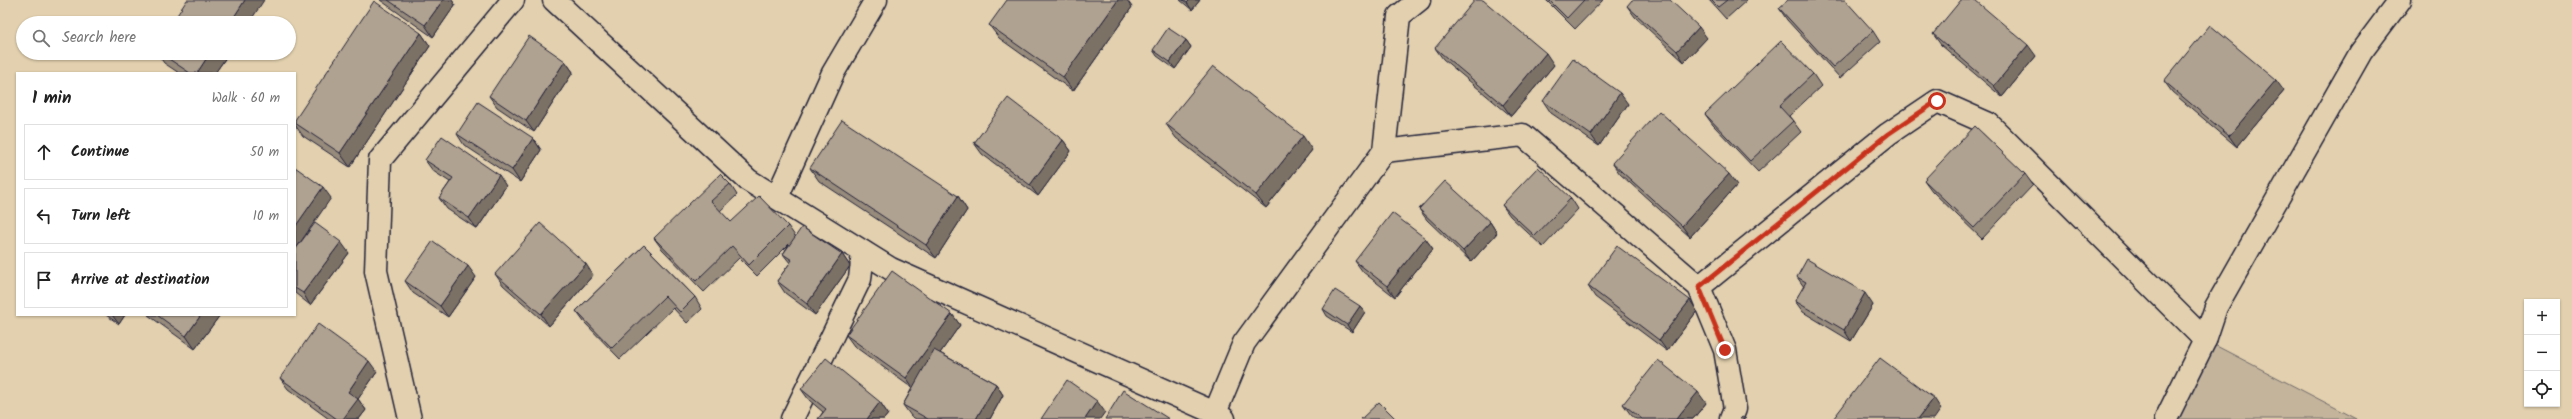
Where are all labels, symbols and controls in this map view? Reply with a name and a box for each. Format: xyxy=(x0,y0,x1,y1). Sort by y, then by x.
search box xyxy=(16,16,296,60)
text: Search here xyxy=(62,26,136,50)
icon: search xyxy=(30,27,52,49)
text: 1 min xyxy=(32,85,71,112)
text: Walk · 60 m xyxy=(212,88,280,109)
route start xyxy=(1928,92,1946,110)
text: Continue xyxy=(71,140,129,164)
icon: ahead xyxy=(33,141,55,163)
text: 50 m xyxy=(250,142,279,163)
text: Turn left xyxy=(71,204,131,228)
icon: left xyxy=(33,205,55,227)
text: 10 m xyxy=(253,206,279,227)
text: Arrive at destination xyxy=(71,268,210,292)
icon: arrive xyxy=(33,269,55,291)
map controls xyxy=(2524,299,2560,407)
button: + xyxy=(2524,299,2560,335)
button: − xyxy=(2524,335,2560,371)
route end xyxy=(1716,341,1734,359)
button: locate xyxy=(2524,371,2560,407)

